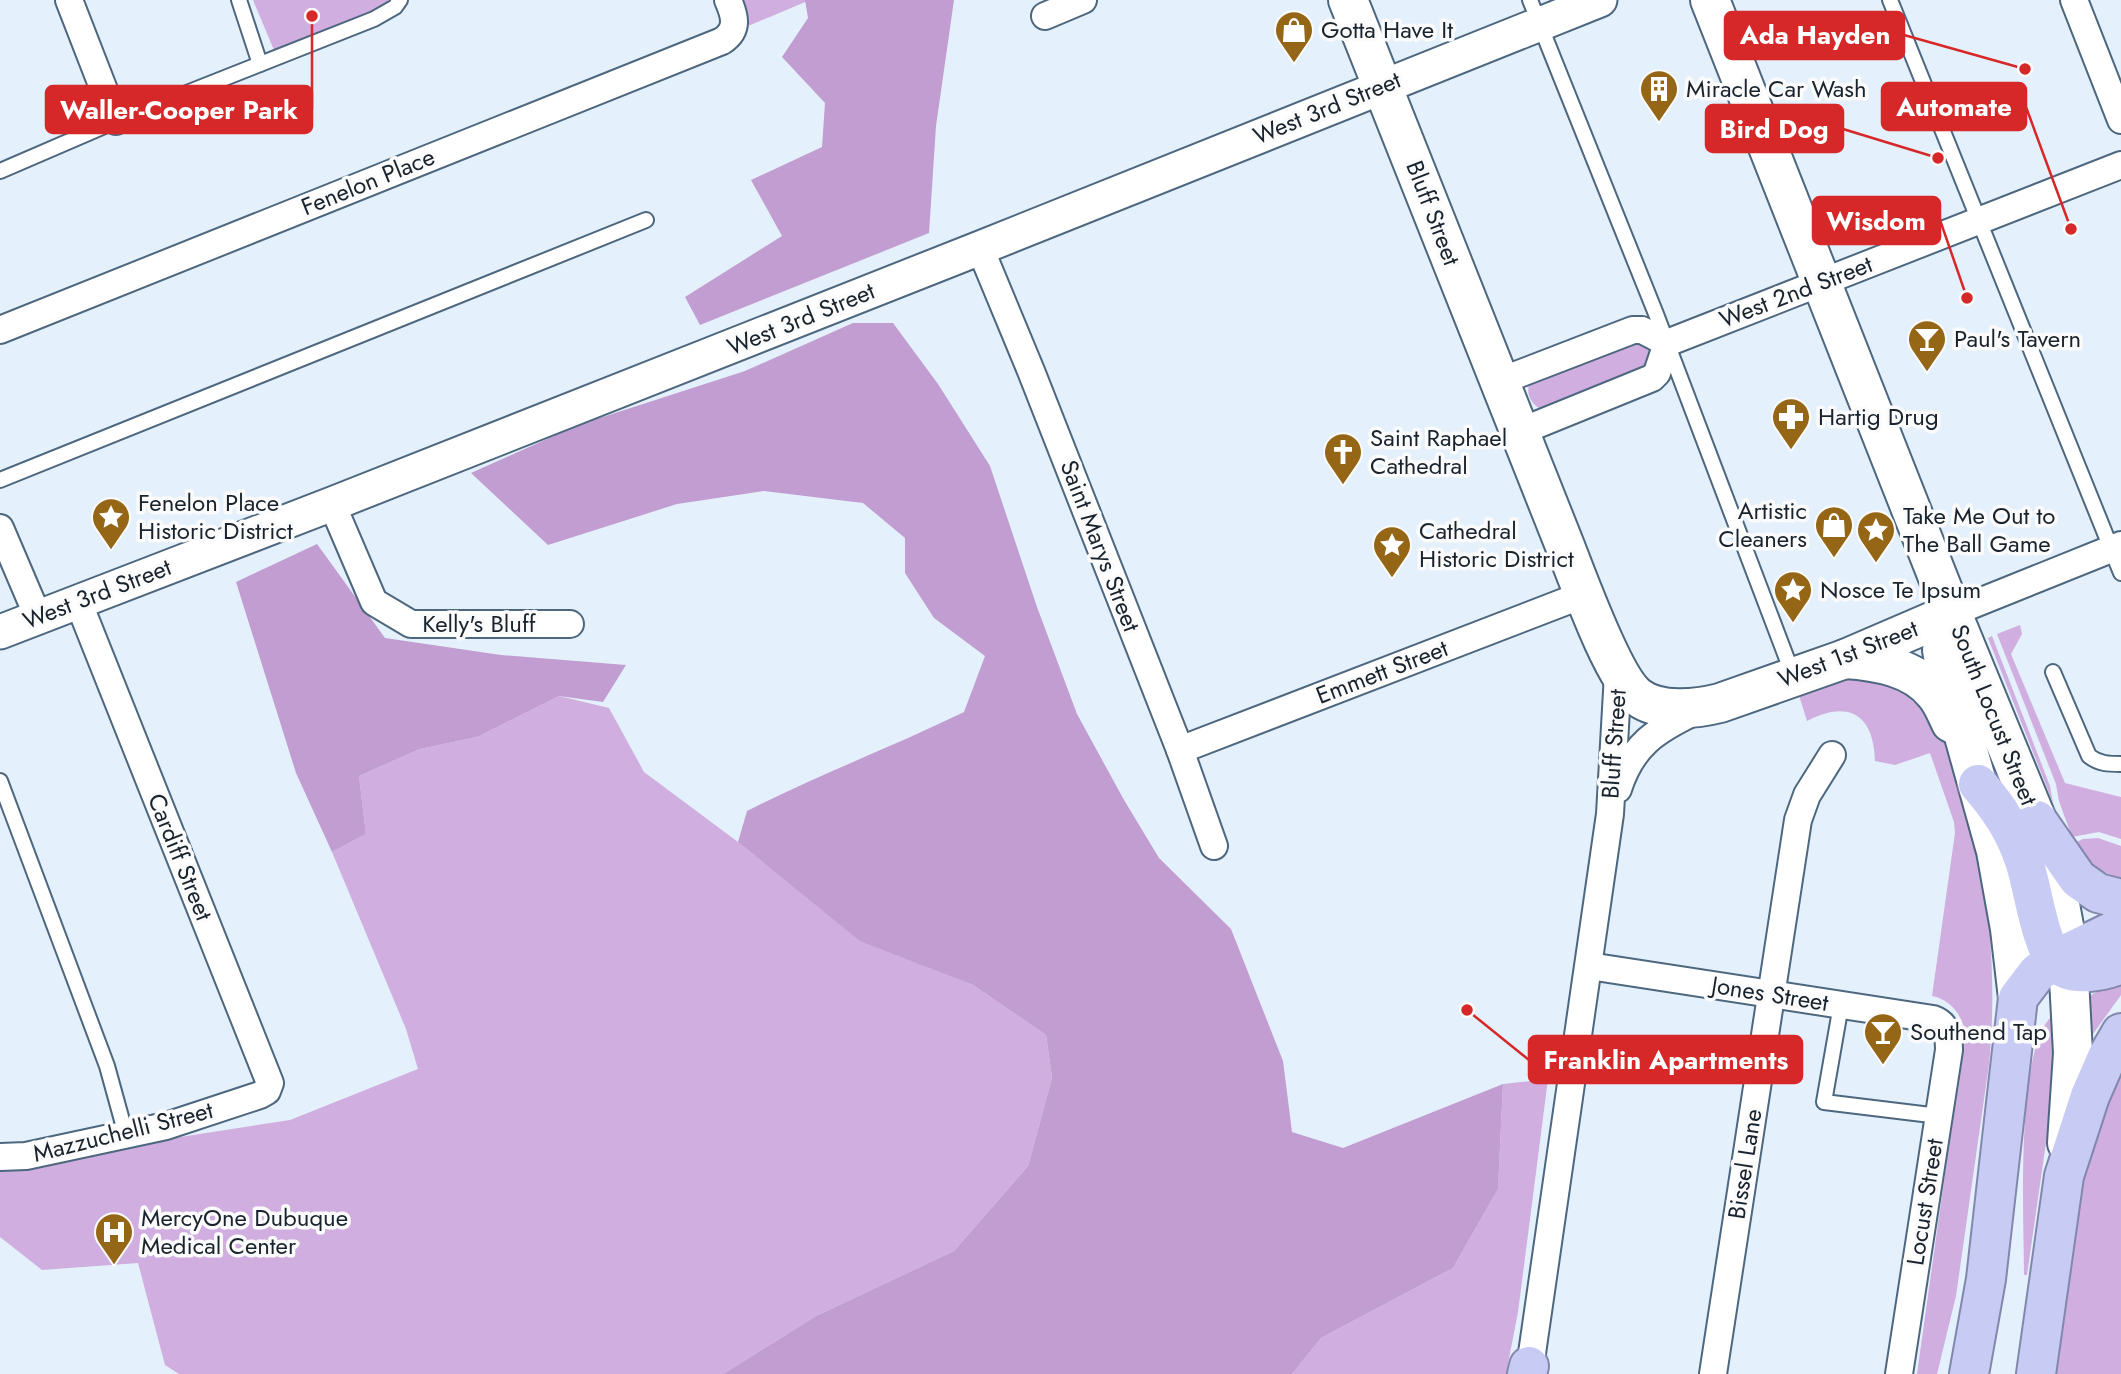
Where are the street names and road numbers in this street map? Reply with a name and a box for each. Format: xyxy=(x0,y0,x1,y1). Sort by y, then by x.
street label: West 3rd Street xyxy=(1248,62,1406,153)
street label: Fenelon Place xyxy=(296,139,440,224)
street label: Bluff Street xyxy=(1397,155,1470,271)
street label: West 2nd Street xyxy=(1714,246,1878,337)
street label: West 3rd Street xyxy=(722,273,880,364)
street label: Saint Marys Street xyxy=(1052,455,1149,637)
street label: West 3rd Street xyxy=(18,549,176,638)
street label: Kelly's Bluff xyxy=(422,606,537,641)
street label: West 1st Street xyxy=(1773,611,1923,696)
street label: South Locust Street xyxy=(1942,619,2047,811)
street label: Emmett Street xyxy=(1311,630,1453,713)
street label: Bluff Street xyxy=(1592,688,1635,800)
street label: Cardiff Street xyxy=(139,788,222,926)
street label: Jones Street xyxy=(1706,967,1831,1020)
street label: Mazzuchelli Street xyxy=(29,1092,217,1171)
street label: Bissel Lane xyxy=(1719,1106,1771,1222)
street label: Locust Street xyxy=(1897,1136,1952,1268)

